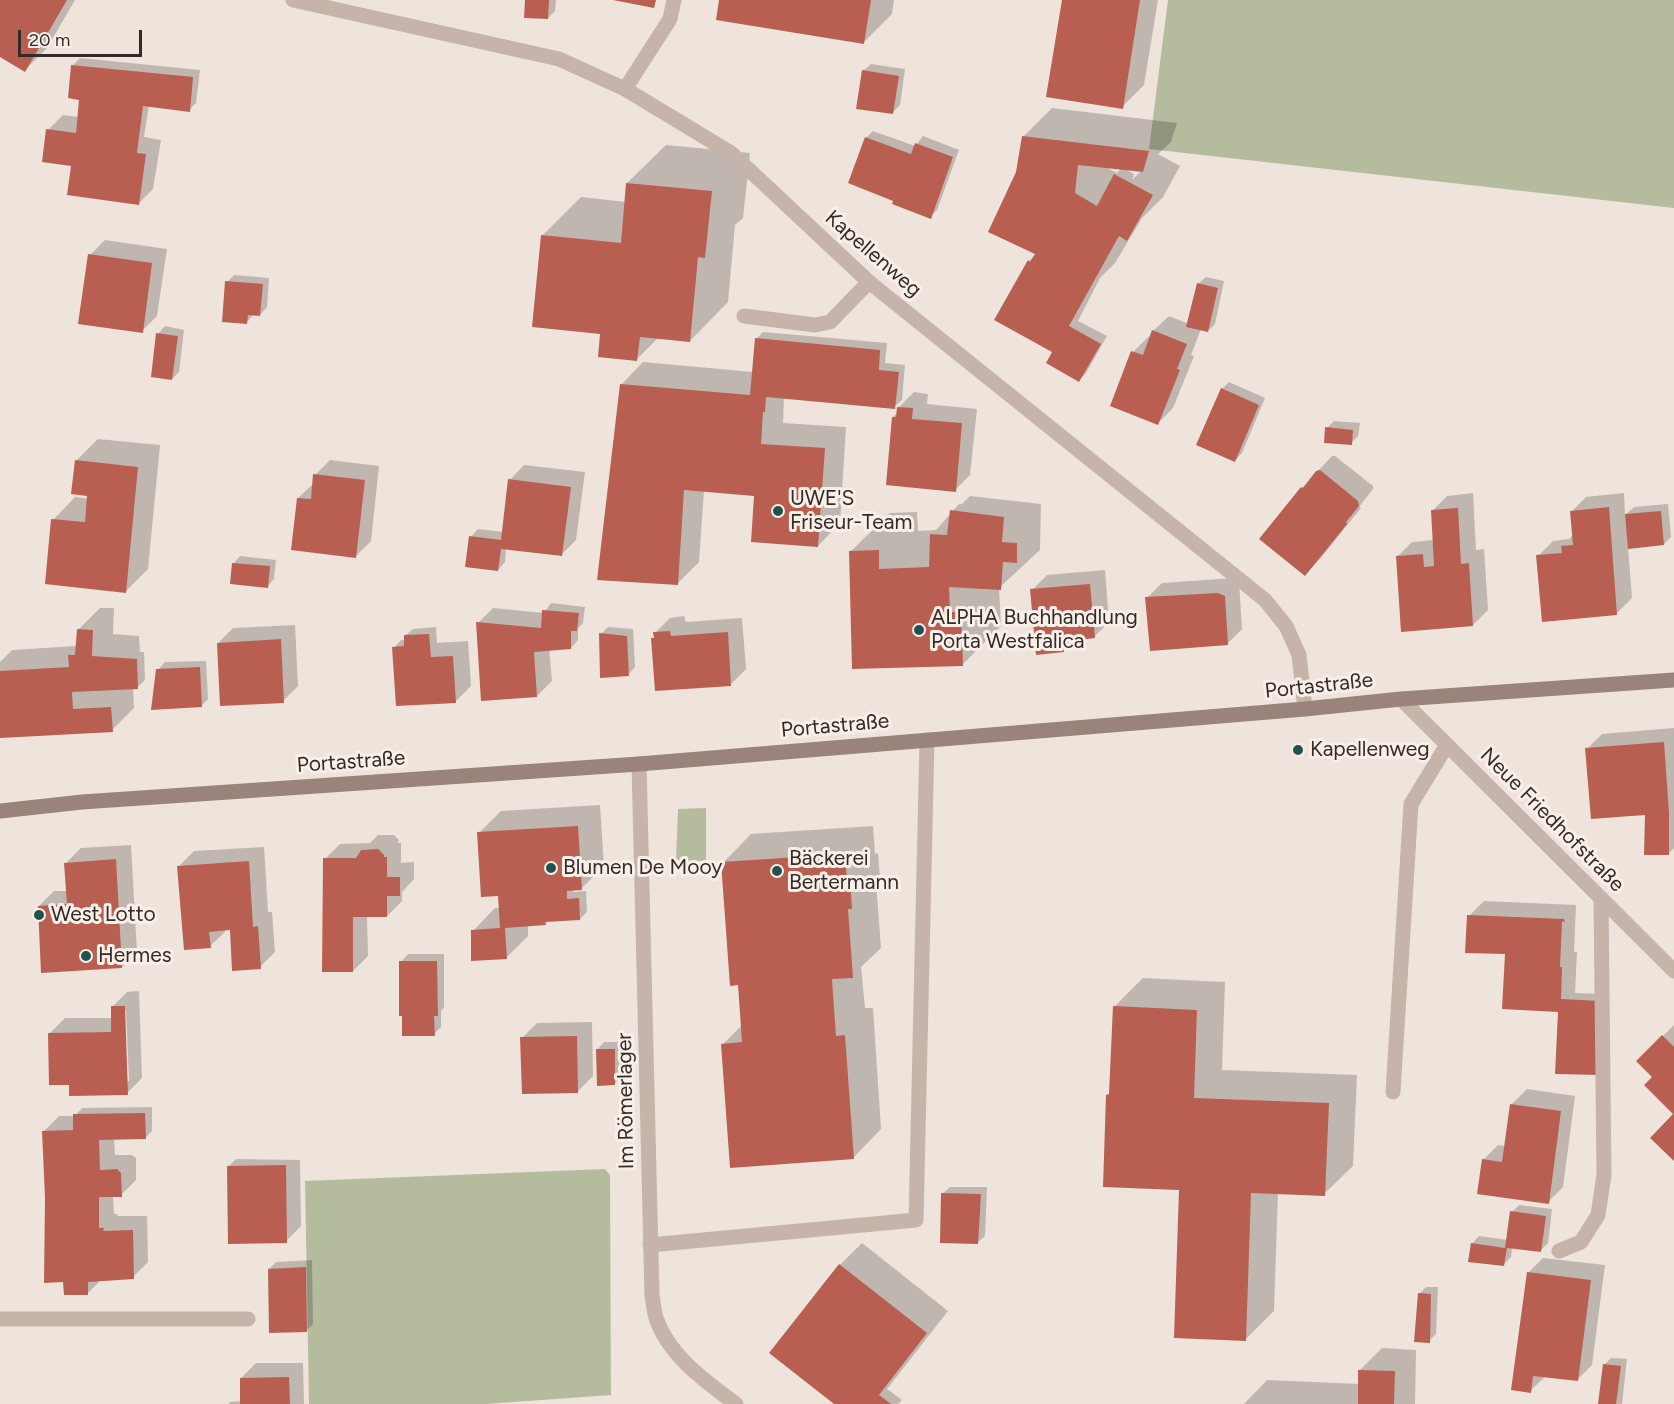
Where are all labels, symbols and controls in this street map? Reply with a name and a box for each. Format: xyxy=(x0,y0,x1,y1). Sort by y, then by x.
scale bar xyxy=(21,18,146,56)
text: 20 m xyxy=(29,29,70,51)
street label: Kapellenweg xyxy=(820,205,926,303)
place label: UWE'S Friseur-Team xyxy=(790,486,912,536)
marker: UWE'S Friseur-Team xyxy=(771,504,785,518)
place label: ALPHA Buchhandlung Porta Westfalica xyxy=(931,605,1138,655)
marker: ALPHA Buchhandlung Porta Westfalica xyxy=(912,623,926,637)
street label: Portastraße xyxy=(1264,668,1374,704)
street label: Portastraße xyxy=(780,709,890,743)
place label: Kapellenweg xyxy=(1310,737,1430,763)
marker: Kapellenweg xyxy=(1291,743,1305,757)
street label: Neue Friedhofstraße xyxy=(1475,743,1629,897)
street label: Portastraße xyxy=(296,746,406,778)
place label: Bäckerei Bertermann xyxy=(789,846,899,896)
place label: Blumen De Mooy xyxy=(563,855,722,881)
marker: Blumen De Mooy xyxy=(544,861,558,875)
marker: Bäckerei Bertermann xyxy=(770,864,784,878)
place label: West Lotto xyxy=(51,902,156,928)
marker: West Lotto xyxy=(32,908,46,922)
place label: Hermes xyxy=(98,943,171,969)
marker: Hermes xyxy=(79,949,93,963)
street label: Im Römerlager xyxy=(612,1032,640,1170)

